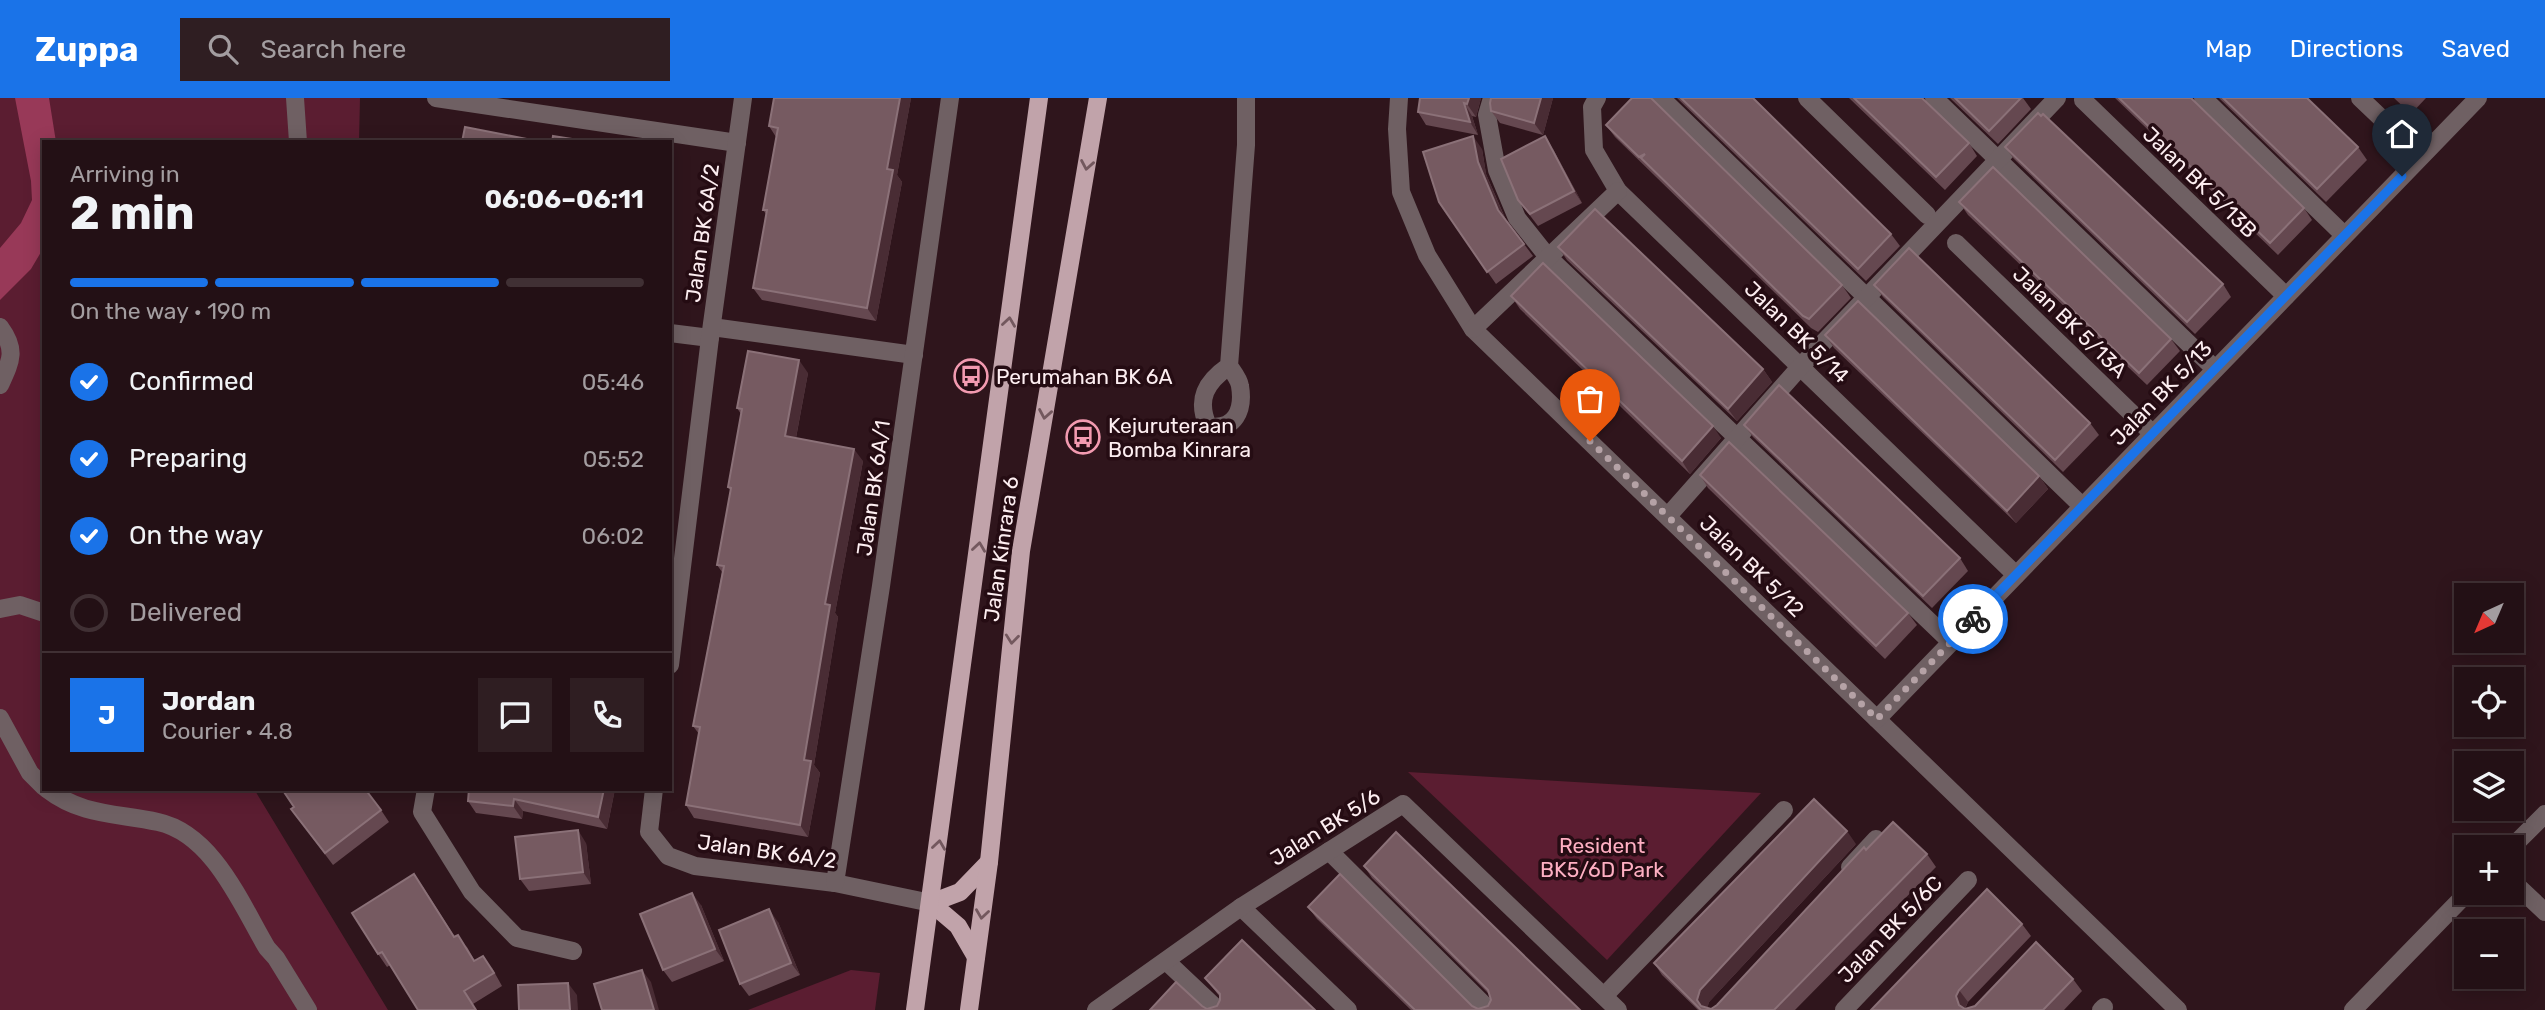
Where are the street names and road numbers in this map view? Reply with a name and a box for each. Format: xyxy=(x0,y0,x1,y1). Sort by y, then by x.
street label: Jalan BK 5/13B xyxy=(2138,121,2262,243)
street label: Jalan BK 6A/2 xyxy=(680,162,724,304)
street label: Jalan BK 5/13A xyxy=(2008,261,2132,383)
street label: Jalan BK 5/14 xyxy=(1740,276,1854,388)
street label: Jalan BK 5/13 xyxy=(2105,336,2217,450)
street label: Jalan BK 6A/1 xyxy=(851,419,895,557)
street label: Jalan Kinrara 6 xyxy=(978,475,1024,623)
street label: Jalan BK 5/12 xyxy=(1695,510,1809,622)
street label: Jalan BK 5/6 xyxy=(1265,783,1385,871)
street label: Jalan BK 6A/2 xyxy=(696,829,838,873)
street label: Jalan BK 5/6C xyxy=(1833,870,1947,988)

